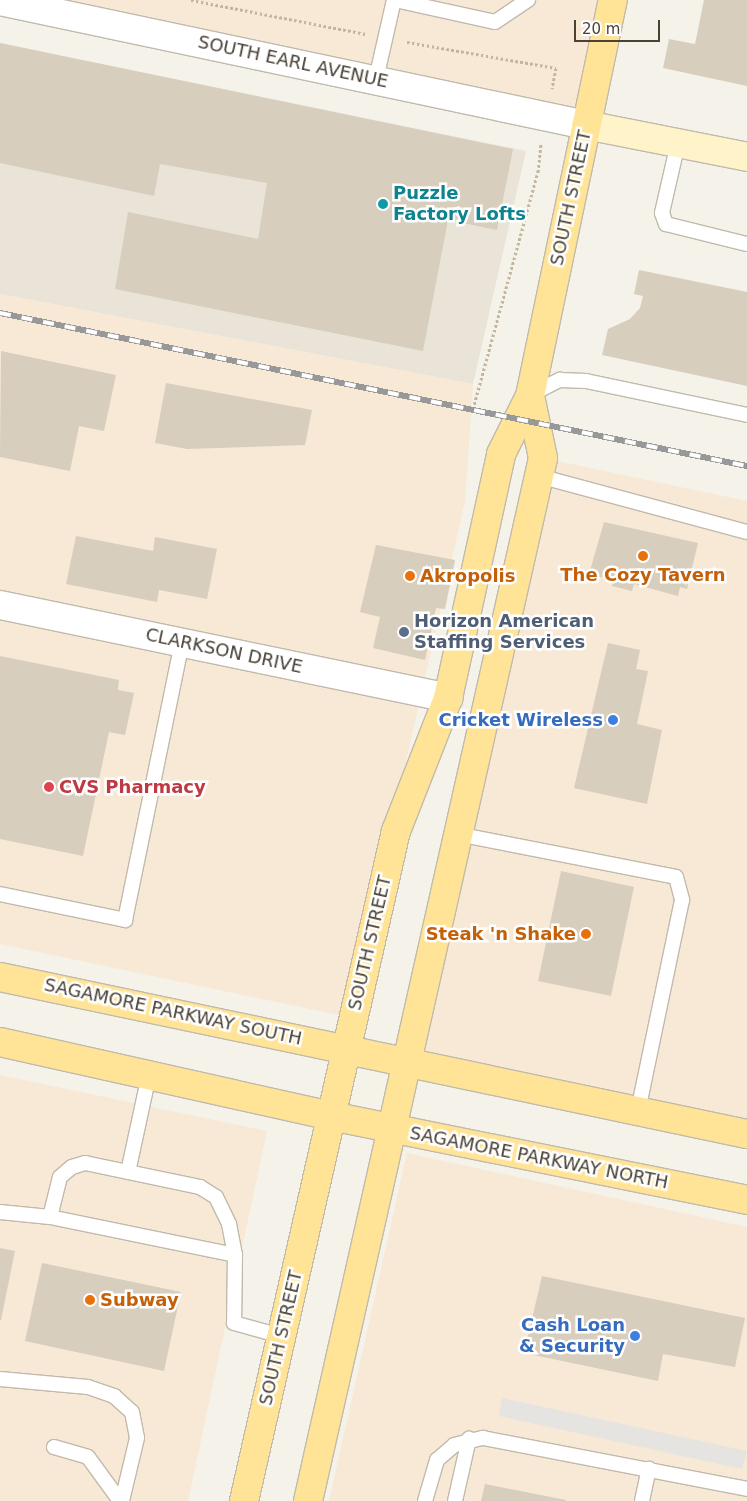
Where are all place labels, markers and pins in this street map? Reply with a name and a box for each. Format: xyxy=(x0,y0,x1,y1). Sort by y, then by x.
place label: Puzzle Factory Lofts xyxy=(393,183,526,225)
marker: Puzzle Factory Lofts xyxy=(377,198,389,210)
marker: The Cozy Tavern xyxy=(637,550,649,562)
place label: The Cozy Tavern xyxy=(560,564,726,586)
place label: Akropolis xyxy=(420,565,515,587)
marker: Akropolis xyxy=(404,570,416,582)
place label: Horizon American Staffing Services xyxy=(414,611,594,654)
marker: Horizon American Staffing Services xyxy=(398,626,410,638)
place label: Cricket Wireless xyxy=(439,709,603,731)
marker: Cricket Wireless xyxy=(607,714,619,726)
place label: CVS Pharmacy xyxy=(59,776,206,798)
marker: CVS Pharmacy xyxy=(43,781,55,793)
place label: Steak 'n Shake xyxy=(426,923,576,945)
marker: Steak 'n Shake xyxy=(580,928,592,940)
place label: Subway xyxy=(100,1289,179,1311)
marker: Subway xyxy=(84,1294,96,1306)
place label: Cash Loan & Security xyxy=(519,1315,625,1358)
marker: Cash Loan & Security xyxy=(629,1330,641,1342)

